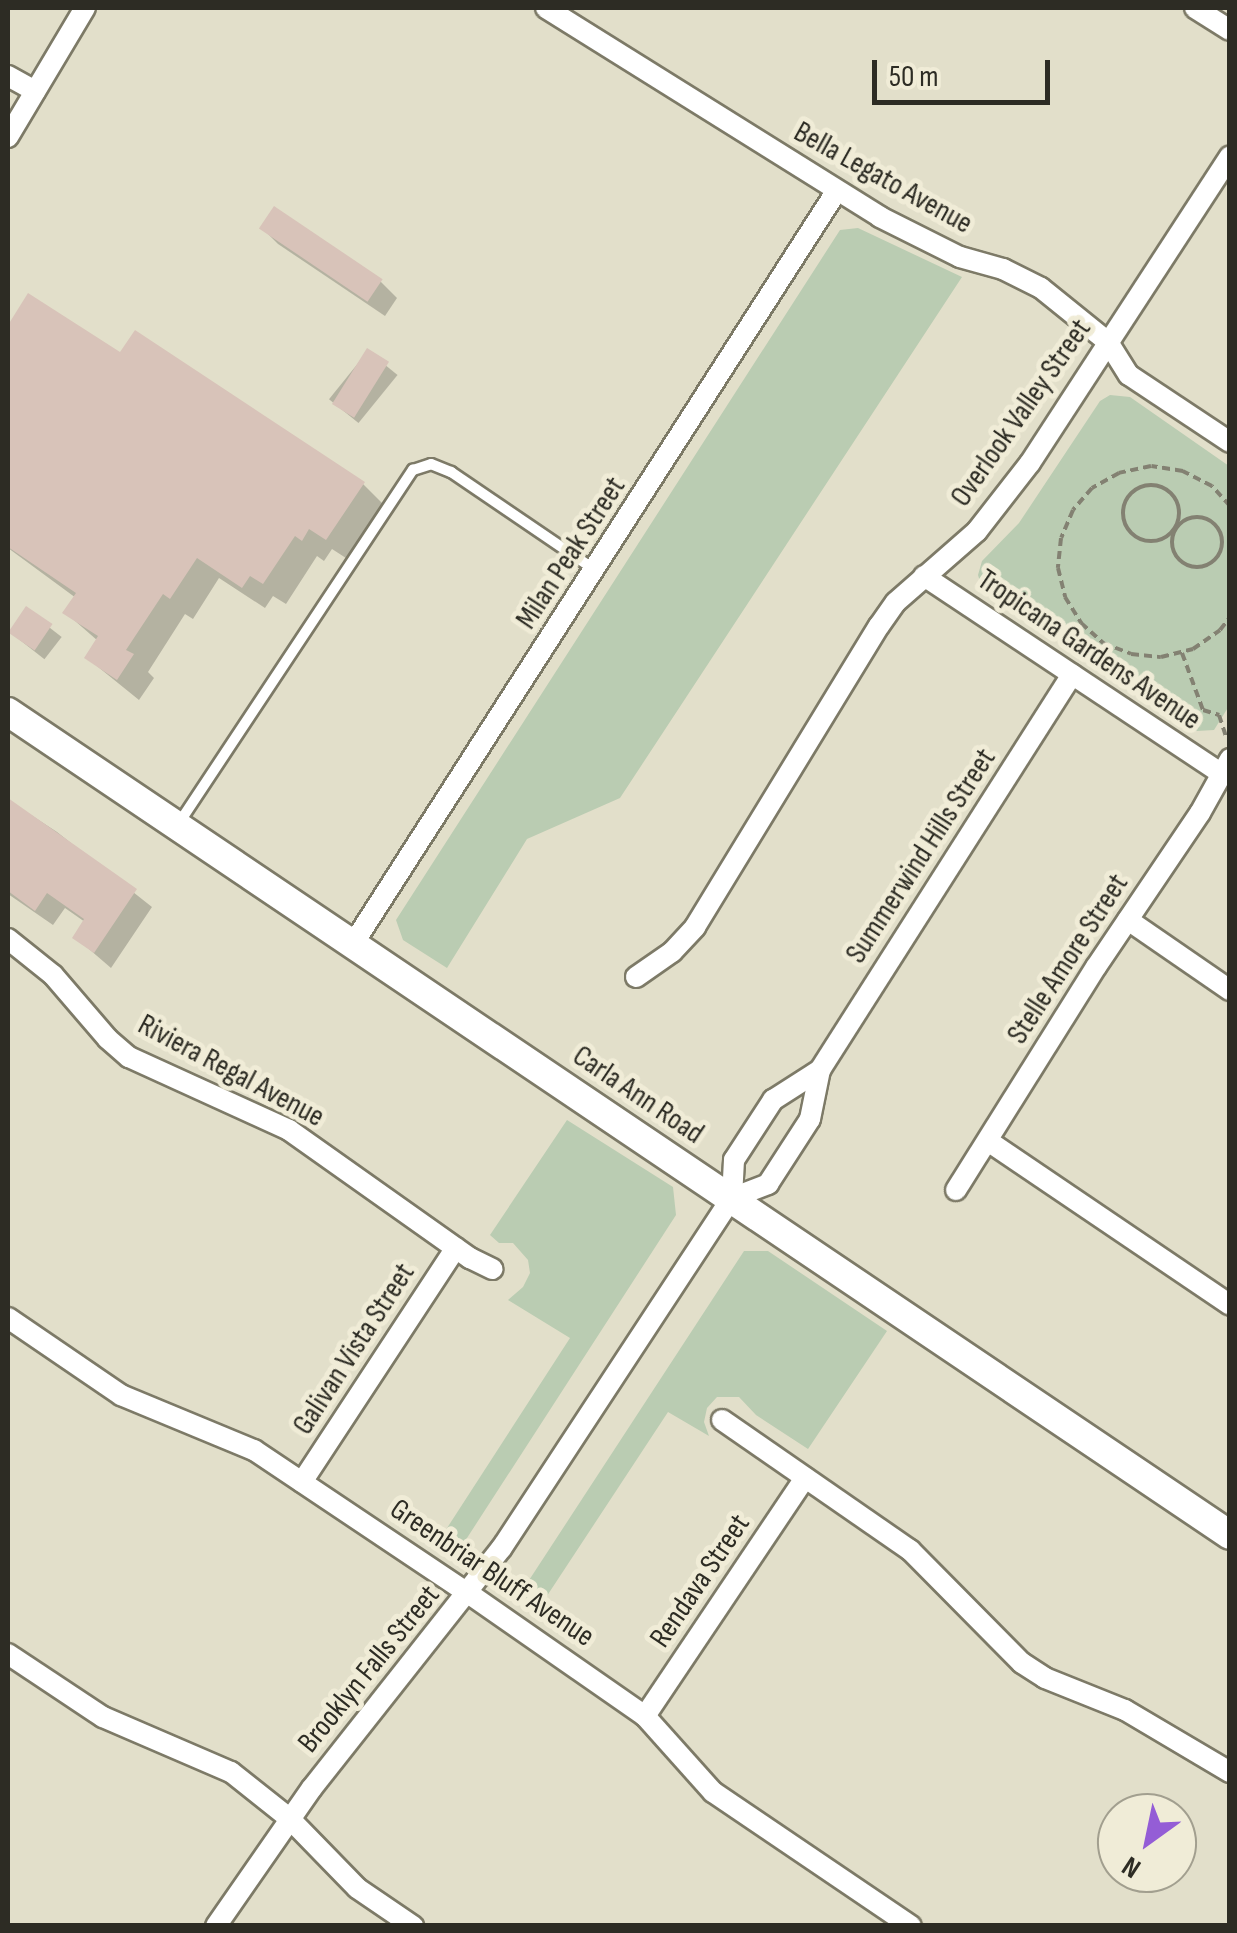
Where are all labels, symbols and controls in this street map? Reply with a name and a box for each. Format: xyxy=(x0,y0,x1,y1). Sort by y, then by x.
scale bar xyxy=(877,40,1054,102)
text: 50 m xyxy=(889,59,938,95)
street label: Bella Legato Avenue xyxy=(788,114,978,242)
street label: Overlook Valley Street xyxy=(943,312,1099,514)
street label: Milan Peak Street xyxy=(509,470,633,636)
street label: Tropicana Gardens Avenue xyxy=(970,562,1208,738)
street label: Summerwind Hills Street xyxy=(838,742,1004,970)
street label: Stelle Amore Street xyxy=(1000,867,1136,1051)
street label: Riviera Regal Avenue xyxy=(132,1007,330,1135)
street label: Carla Ann Road xyxy=(566,1038,710,1152)
street label: Galivan Vista Street xyxy=(285,1257,423,1441)
street label: Greenbriar Bluff Avenue xyxy=(383,1491,601,1655)
street label: Rendava Street xyxy=(642,1508,758,1654)
street label: Brooklyn Falls Street xyxy=(291,1578,447,1760)
north arrow xyxy=(1097,1793,1197,1893)
text: N xyxy=(1116,1849,1147,1885)

